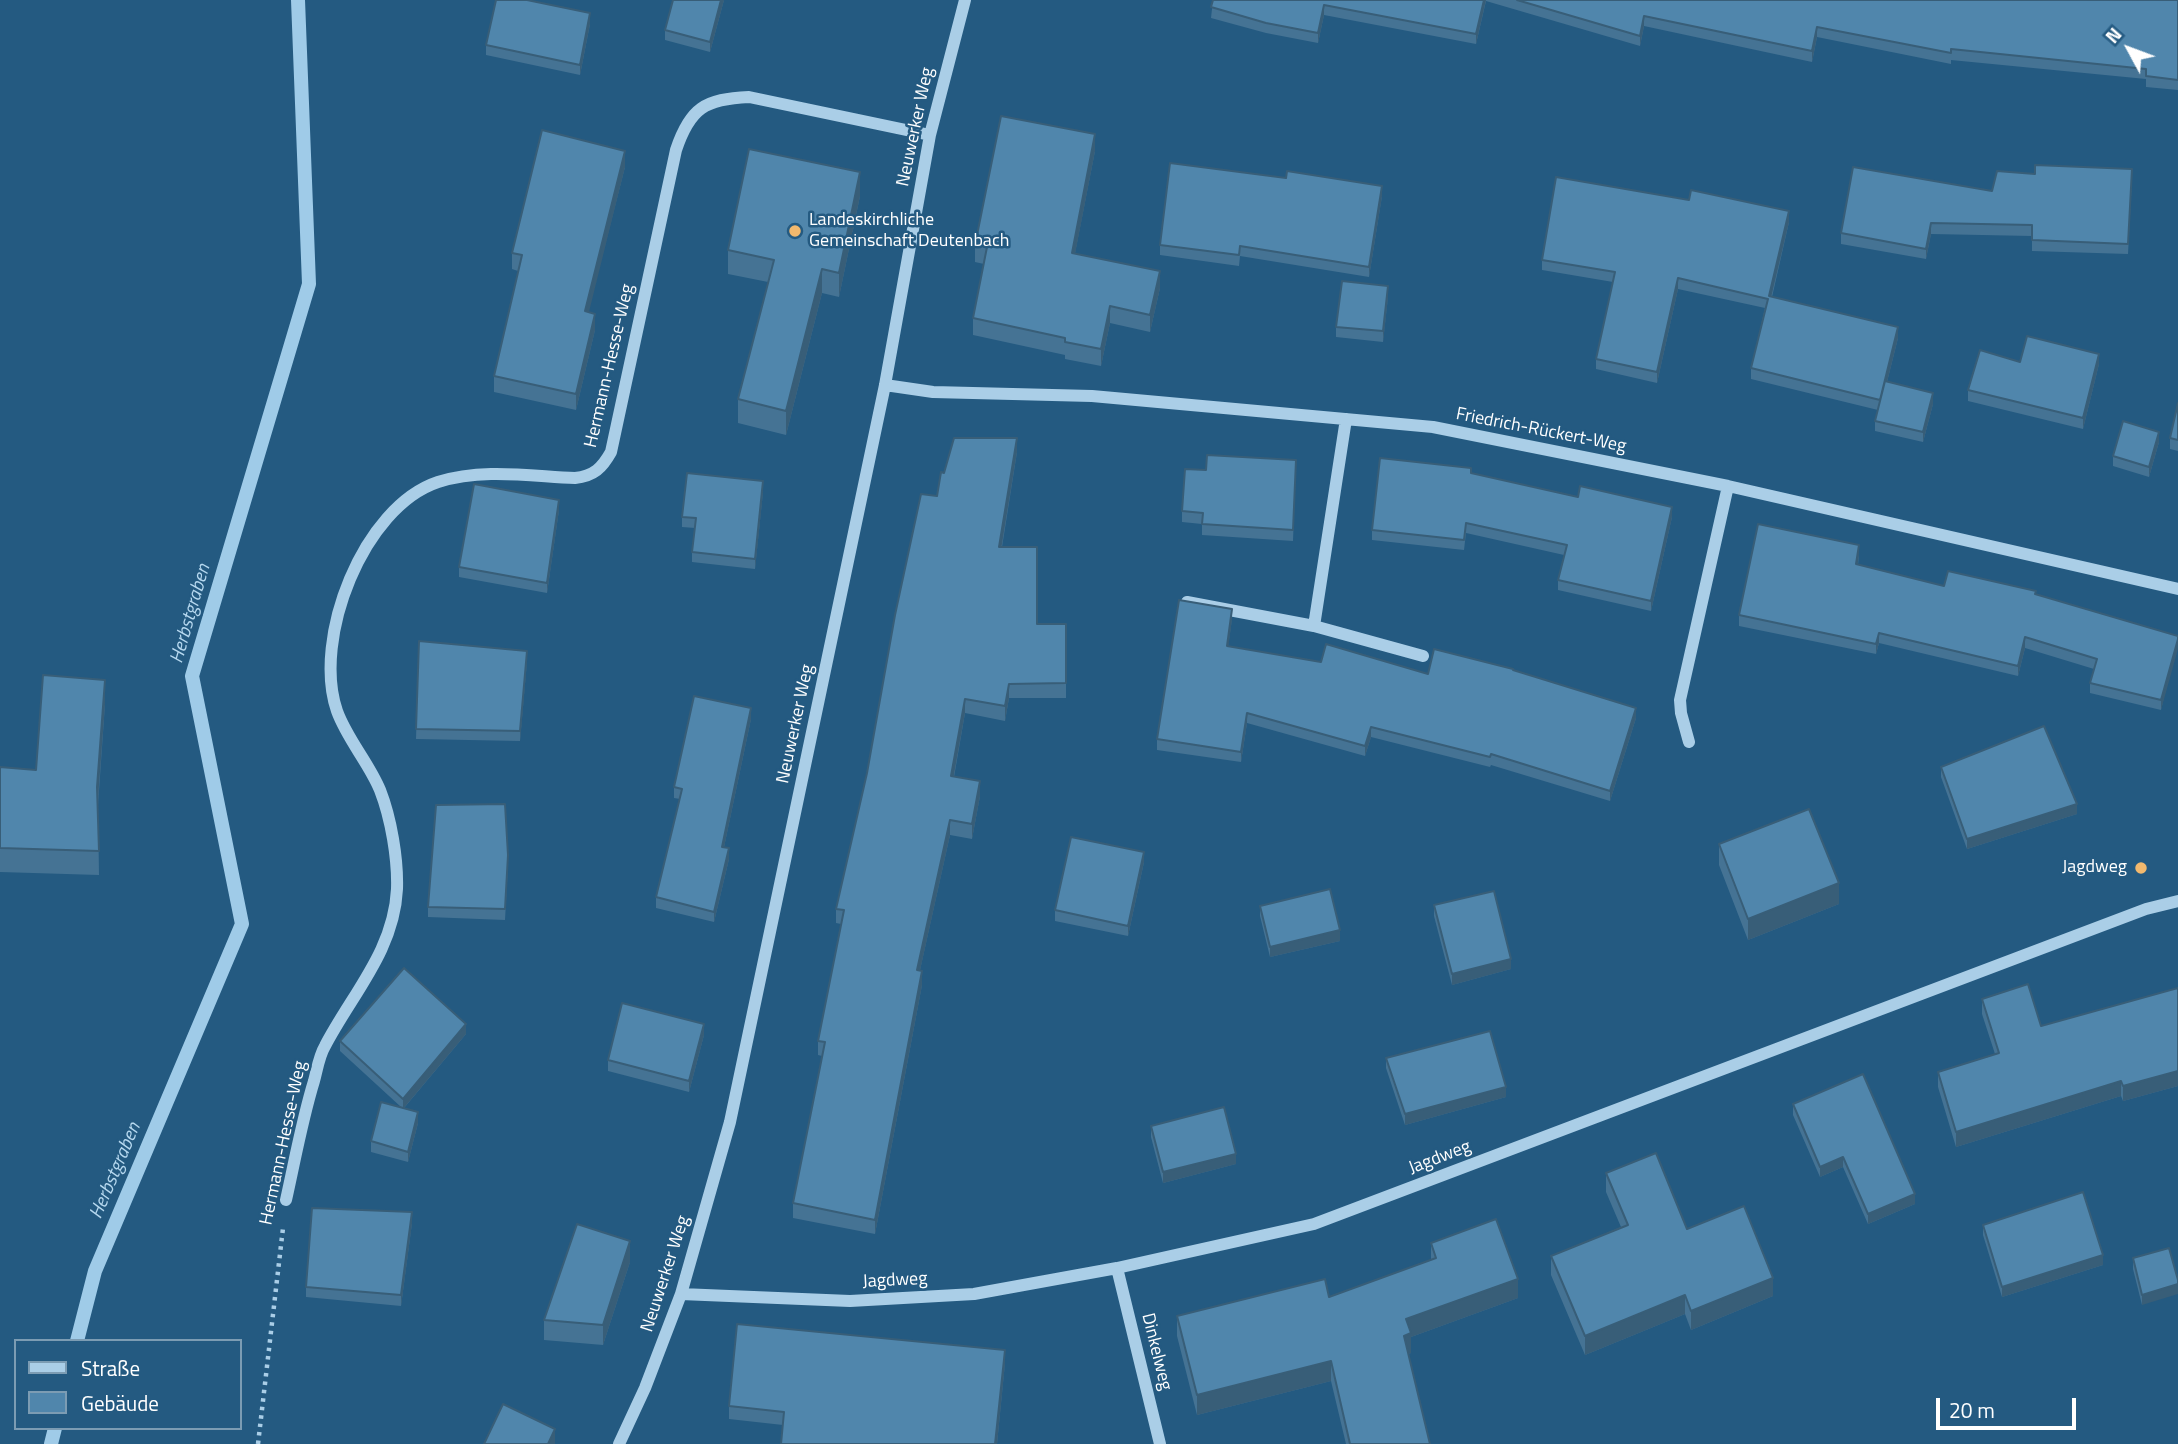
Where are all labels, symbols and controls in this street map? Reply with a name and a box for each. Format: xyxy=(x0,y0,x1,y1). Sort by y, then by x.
north arrow xyxy=(2094,14,2164,84)
text: N xyxy=(2098,20,2128,49)
street label: Neuwerker Weg xyxy=(893,65,939,189)
place label: Landeskirchliche Gemeinschaft Deutenbach xyxy=(809,210,1009,252)
marker: Landeskirchliche Gemeinschaft Deutenbach xyxy=(787,223,803,239)
street label: Hermann-Hesse-Weg xyxy=(581,282,639,450)
street label: Friedrich-Rückert-Weg xyxy=(1454,404,1628,458)
water label: Herbstgraben xyxy=(166,562,216,666)
street label: Neuwerker Weg xyxy=(773,662,819,786)
place label: Jagdweg xyxy=(2062,857,2127,879)
marker: Jagdweg xyxy=(2133,860,2149,876)
street label: Hermann-Hesse-Weg xyxy=(256,1059,312,1227)
water label: Herbstgraben xyxy=(86,1120,146,1222)
street label: Jagdweg xyxy=(1406,1136,1474,1180)
street label: Neuwerker Weg xyxy=(637,1213,695,1335)
street label: Jagdweg xyxy=(862,1269,928,1293)
street label: Dinkelweg xyxy=(1136,1311,1176,1393)
legend xyxy=(14,1339,242,1430)
text: Straße xyxy=(81,1352,140,1384)
scale bar xyxy=(1940,1384,2080,1428)
text: Gebäude xyxy=(81,1387,159,1419)
text: 20 m xyxy=(1949,1394,1995,1426)

